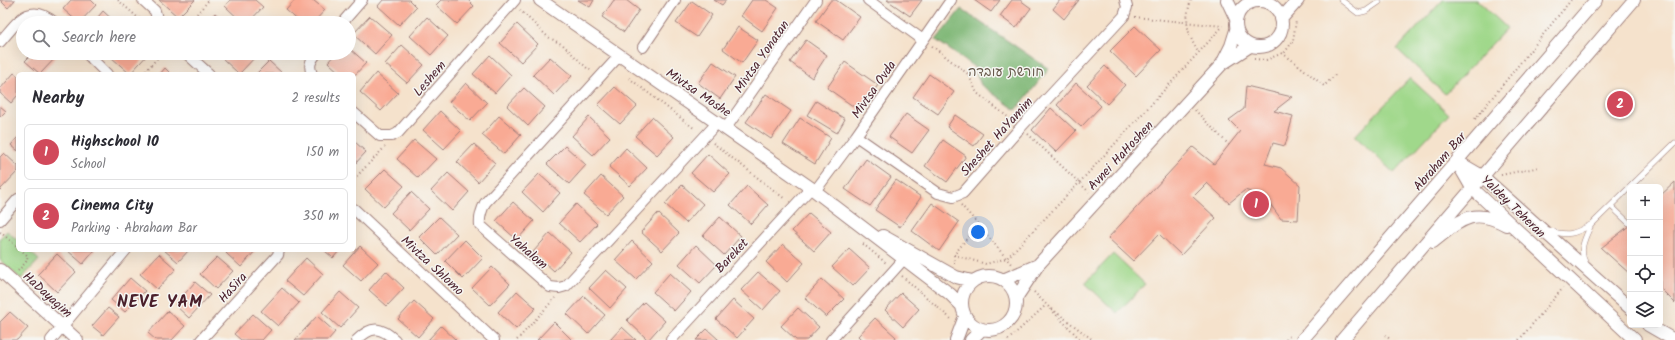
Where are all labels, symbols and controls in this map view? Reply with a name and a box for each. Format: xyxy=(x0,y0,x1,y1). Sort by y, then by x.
search box xyxy=(16,16,356,60)
street label: Mivtsa Yonatan xyxy=(729,16,795,98)
text: Search here xyxy=(62,26,136,50)
icon: search xyxy=(30,27,52,49)
street label: Leshem xyxy=(409,56,452,102)
street label: Mivtsa Ovda xyxy=(846,56,902,123)
park label: חורשת עובדה xyxy=(968,62,1044,83)
street label: Mivtsa Moshe xyxy=(661,64,735,123)
text: Nearby xyxy=(32,85,84,112)
text: 2 results xyxy=(292,88,340,109)
pin: 2 xyxy=(1607,89,1633,119)
street label: Sheshet HaYamim xyxy=(956,93,1039,181)
street label: Avnei HaHoshen xyxy=(1083,116,1159,196)
street label: Abraham Bar xyxy=(1408,127,1472,196)
text: Highschool 10 xyxy=(71,130,159,154)
text: 1 xyxy=(44,142,48,163)
text: 150 m xyxy=(306,142,339,163)
text: School xyxy=(71,154,106,175)
street label: Yaldey Teheran xyxy=(1476,171,1550,244)
map controls xyxy=(1627,184,1663,328)
button: + xyxy=(1627,184,1663,220)
pin: 1 xyxy=(1243,189,1269,219)
text: Cinema City xyxy=(71,194,153,218)
text: 2 xyxy=(42,206,50,227)
text: 350 m xyxy=(303,206,339,227)
text: Parking · Abraham Bar xyxy=(71,218,197,239)
button: − xyxy=(1627,220,1663,256)
your location xyxy=(968,222,988,242)
street label: Yahalom xyxy=(504,229,552,275)
street label: Mivtza Shlomo xyxy=(396,231,468,301)
street label: Bareket xyxy=(710,233,755,278)
button: locate xyxy=(1627,256,1663,292)
street label: HaDayagim xyxy=(17,267,77,323)
street label: HaSira xyxy=(214,268,253,308)
district label: NEVE YAM xyxy=(117,289,203,316)
button: layers xyxy=(1627,292,1663,328)

